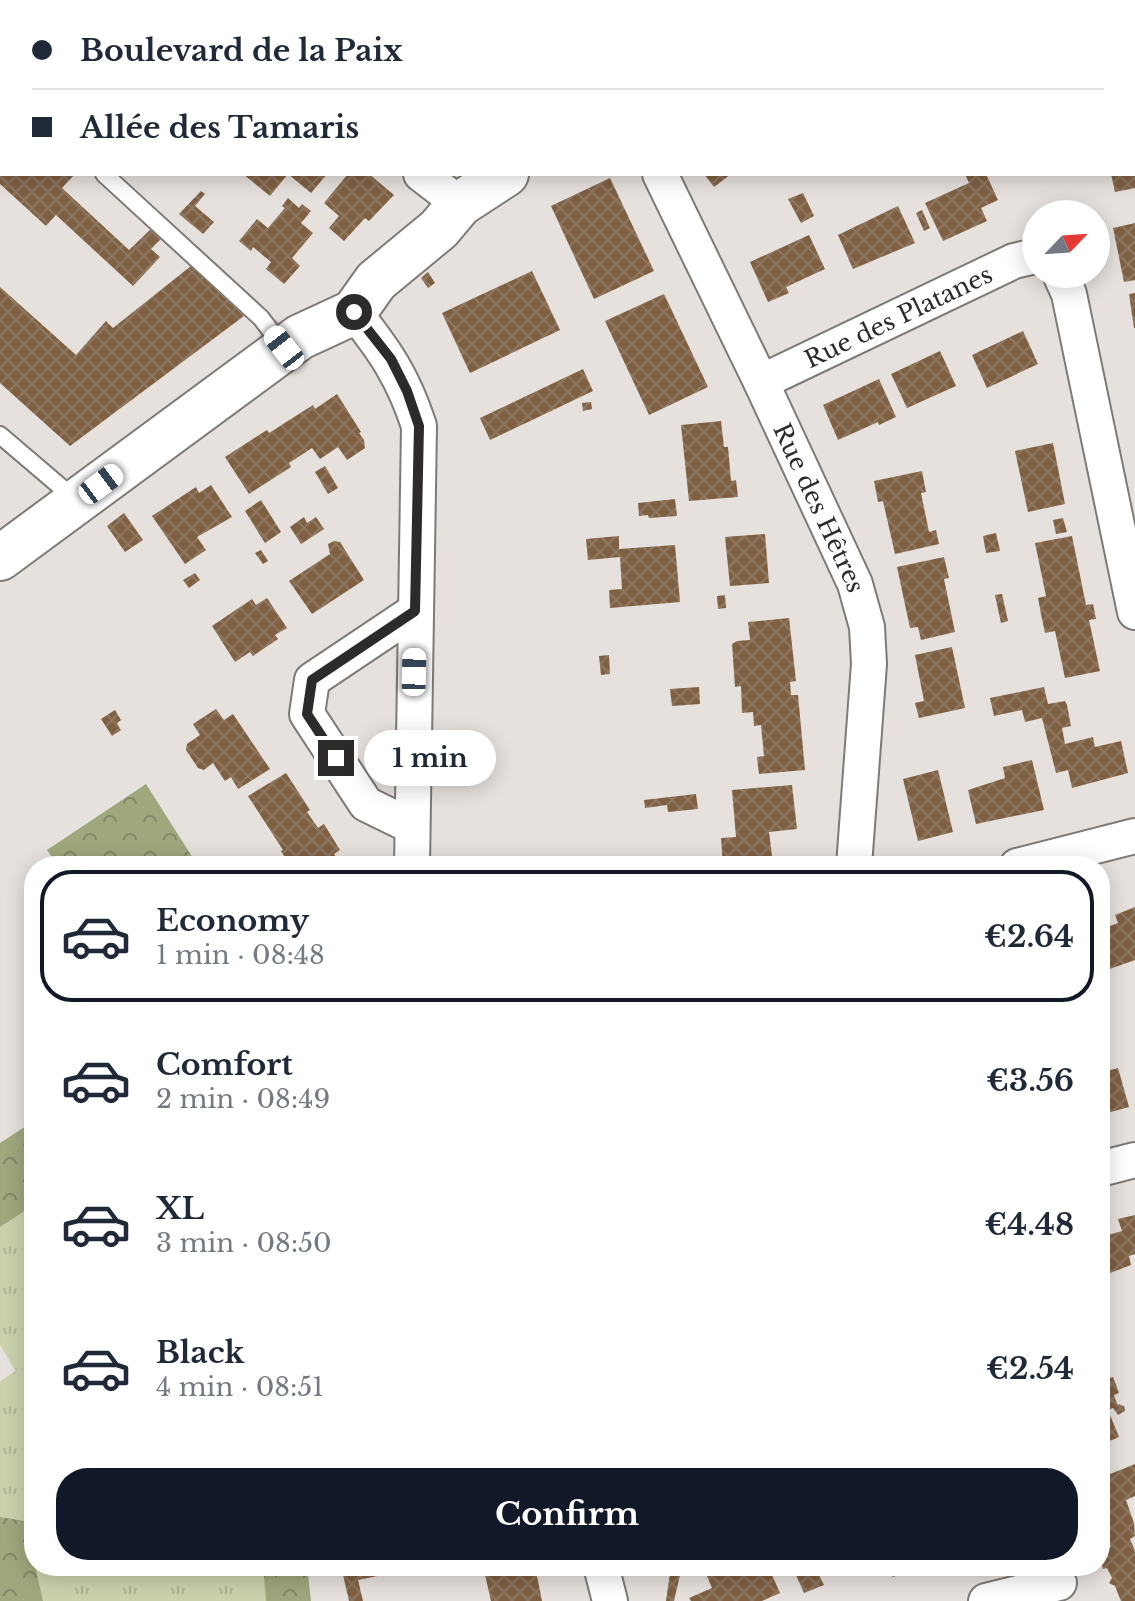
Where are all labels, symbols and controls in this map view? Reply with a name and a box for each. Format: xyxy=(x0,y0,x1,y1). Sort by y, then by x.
text: Boulevard de la Paix xyxy=(80,32,403,69)
text: Allée des Tamaris xyxy=(80,109,359,146)
north arrow xyxy=(1022,200,1110,288)
map controls xyxy=(1022,200,1110,288)
street label: Rue des Platanes xyxy=(800,259,997,374)
route start xyxy=(336,294,372,330)
car xyxy=(260,322,308,374)
street label: Rue des Hêtres xyxy=(768,418,871,595)
car xyxy=(75,460,127,508)
car xyxy=(402,648,426,696)
callout: 1 min xyxy=(364,730,496,786)
route end xyxy=(318,740,354,776)
text: 1 min xyxy=(392,742,468,774)
icon: car xyxy=(60,900,132,972)
text: Economy xyxy=(156,902,309,939)
text: €2.64 xyxy=(984,918,1074,955)
text: 1 min · 08:48 xyxy=(156,939,325,971)
icon: car xyxy=(60,1044,132,1116)
text: Comfort xyxy=(156,1046,293,1083)
text: €3.56 xyxy=(986,1062,1074,1099)
text: 2 min · 08:49 xyxy=(156,1083,330,1115)
icon: car xyxy=(60,1188,132,1260)
text: XL xyxy=(156,1190,204,1227)
text: €4.48 xyxy=(984,1206,1074,1243)
text: 3 min · 08:50 xyxy=(156,1227,332,1259)
icon: car xyxy=(60,1332,132,1404)
text: Black xyxy=(156,1334,244,1371)
text: €2.54 xyxy=(986,1350,1074,1387)
text: 4 min · 08:51 xyxy=(156,1371,324,1403)
button: Confirm xyxy=(56,1468,1078,1560)

